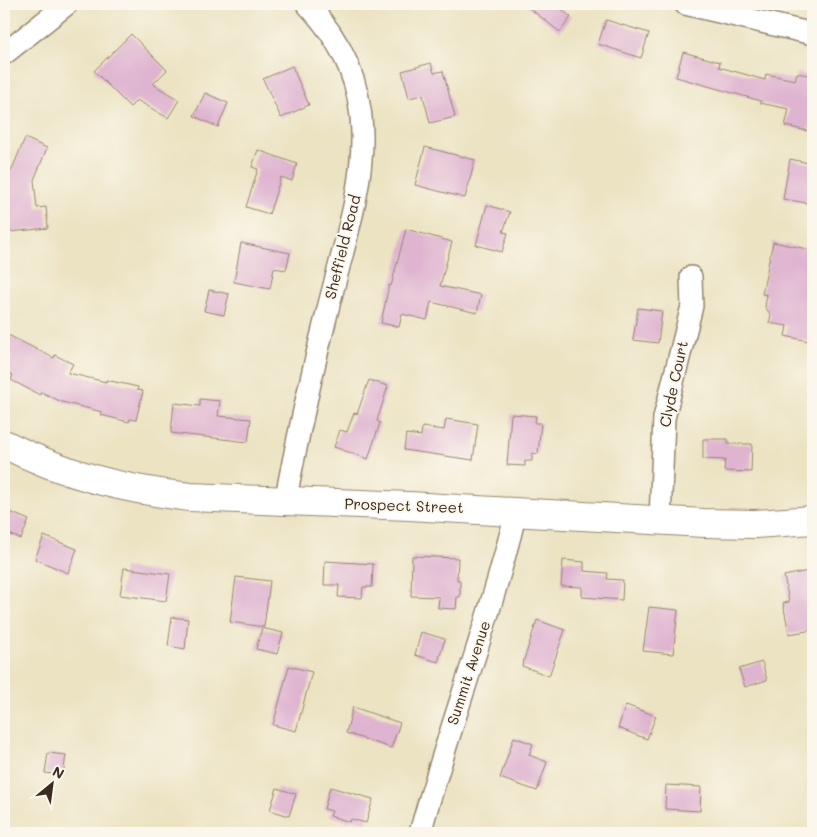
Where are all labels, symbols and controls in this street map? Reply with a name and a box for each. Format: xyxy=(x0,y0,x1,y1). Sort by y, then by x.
street label: Sheffield Road xyxy=(319,192,365,301)
street label: Clyde Court xyxy=(654,339,692,429)
street label: Prospect Street xyxy=(344,493,464,517)
street label: Summit Avenue xyxy=(442,618,494,727)
north arrow xyxy=(28,760,78,810)
text: N xyxy=(49,761,68,783)

